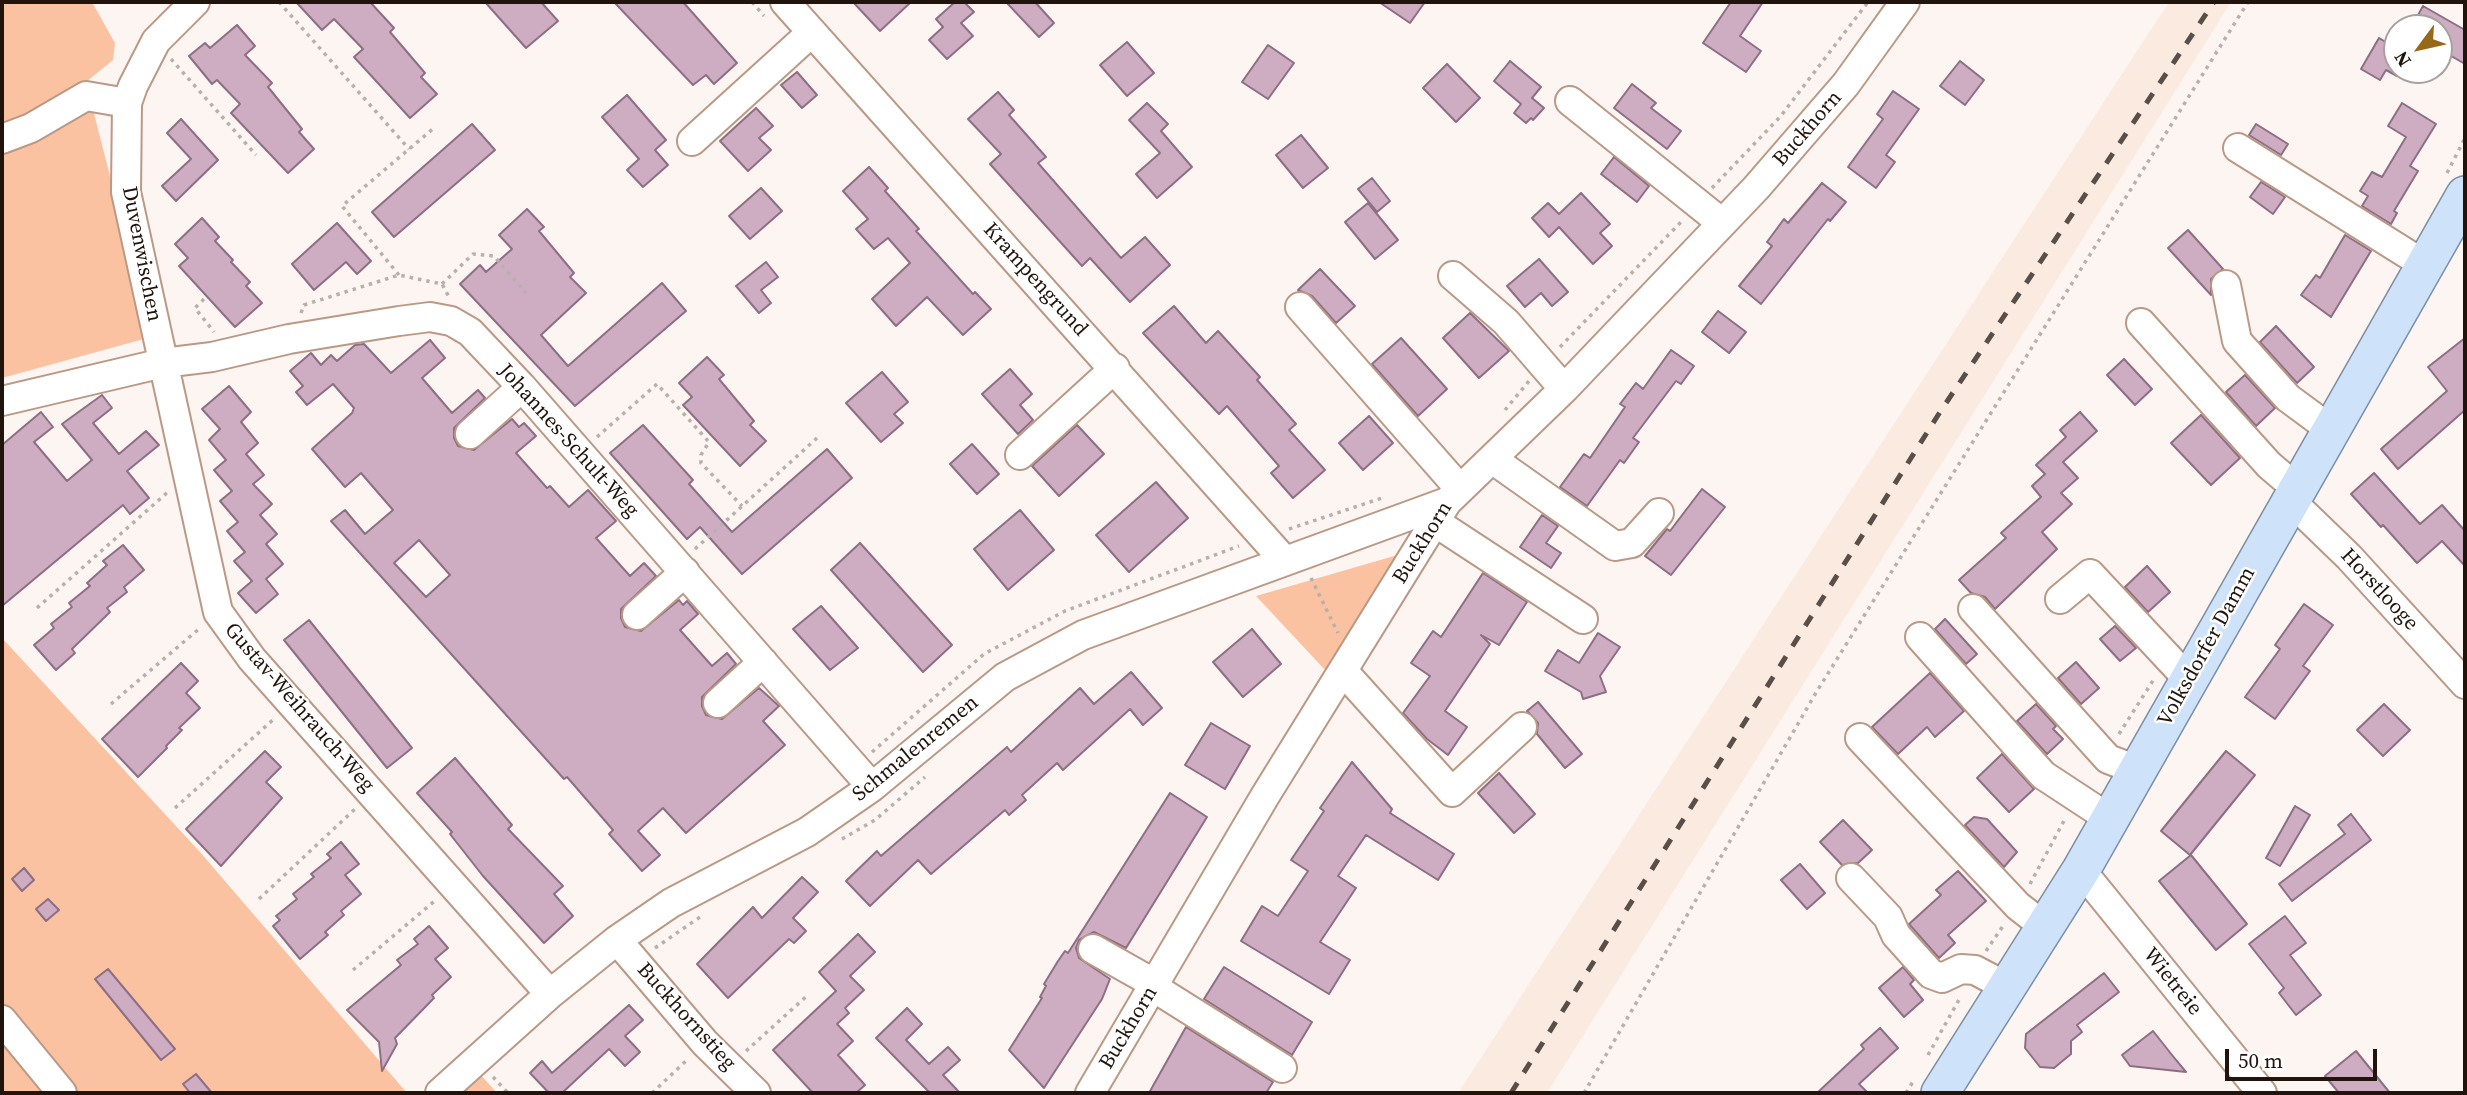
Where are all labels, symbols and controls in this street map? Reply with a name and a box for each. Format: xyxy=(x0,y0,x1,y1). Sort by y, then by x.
north arrow xyxy=(2383,14,2453,84)
text: N xyxy=(2387,46,2417,72)
street label: Buckhorn xyxy=(1768,86,1848,172)
street label: Duvenwischen xyxy=(116,184,166,324)
street label: Krampengrund xyxy=(977,218,1093,342)
street label: Johannes-Schult-Weg xyxy=(492,359,644,523)
street label: Buckhorn xyxy=(1388,497,1458,589)
street label: Horstlooge xyxy=(2335,544,2423,636)
street label: Volksdorfer Damm xyxy=(2153,563,2261,731)
street label: Gustav-Weihrauch-Weg xyxy=(219,618,379,798)
street label: Schmalenremen xyxy=(848,691,984,807)
street label: Wietreie xyxy=(2137,943,2207,1021)
street label: Buckhornstieg xyxy=(631,958,741,1076)
street label: Buckhorn xyxy=(1094,982,1164,1074)
scale bar xyxy=(2229,1036,2381,1080)
text: 50 m xyxy=(2238,1046,2283,1075)

